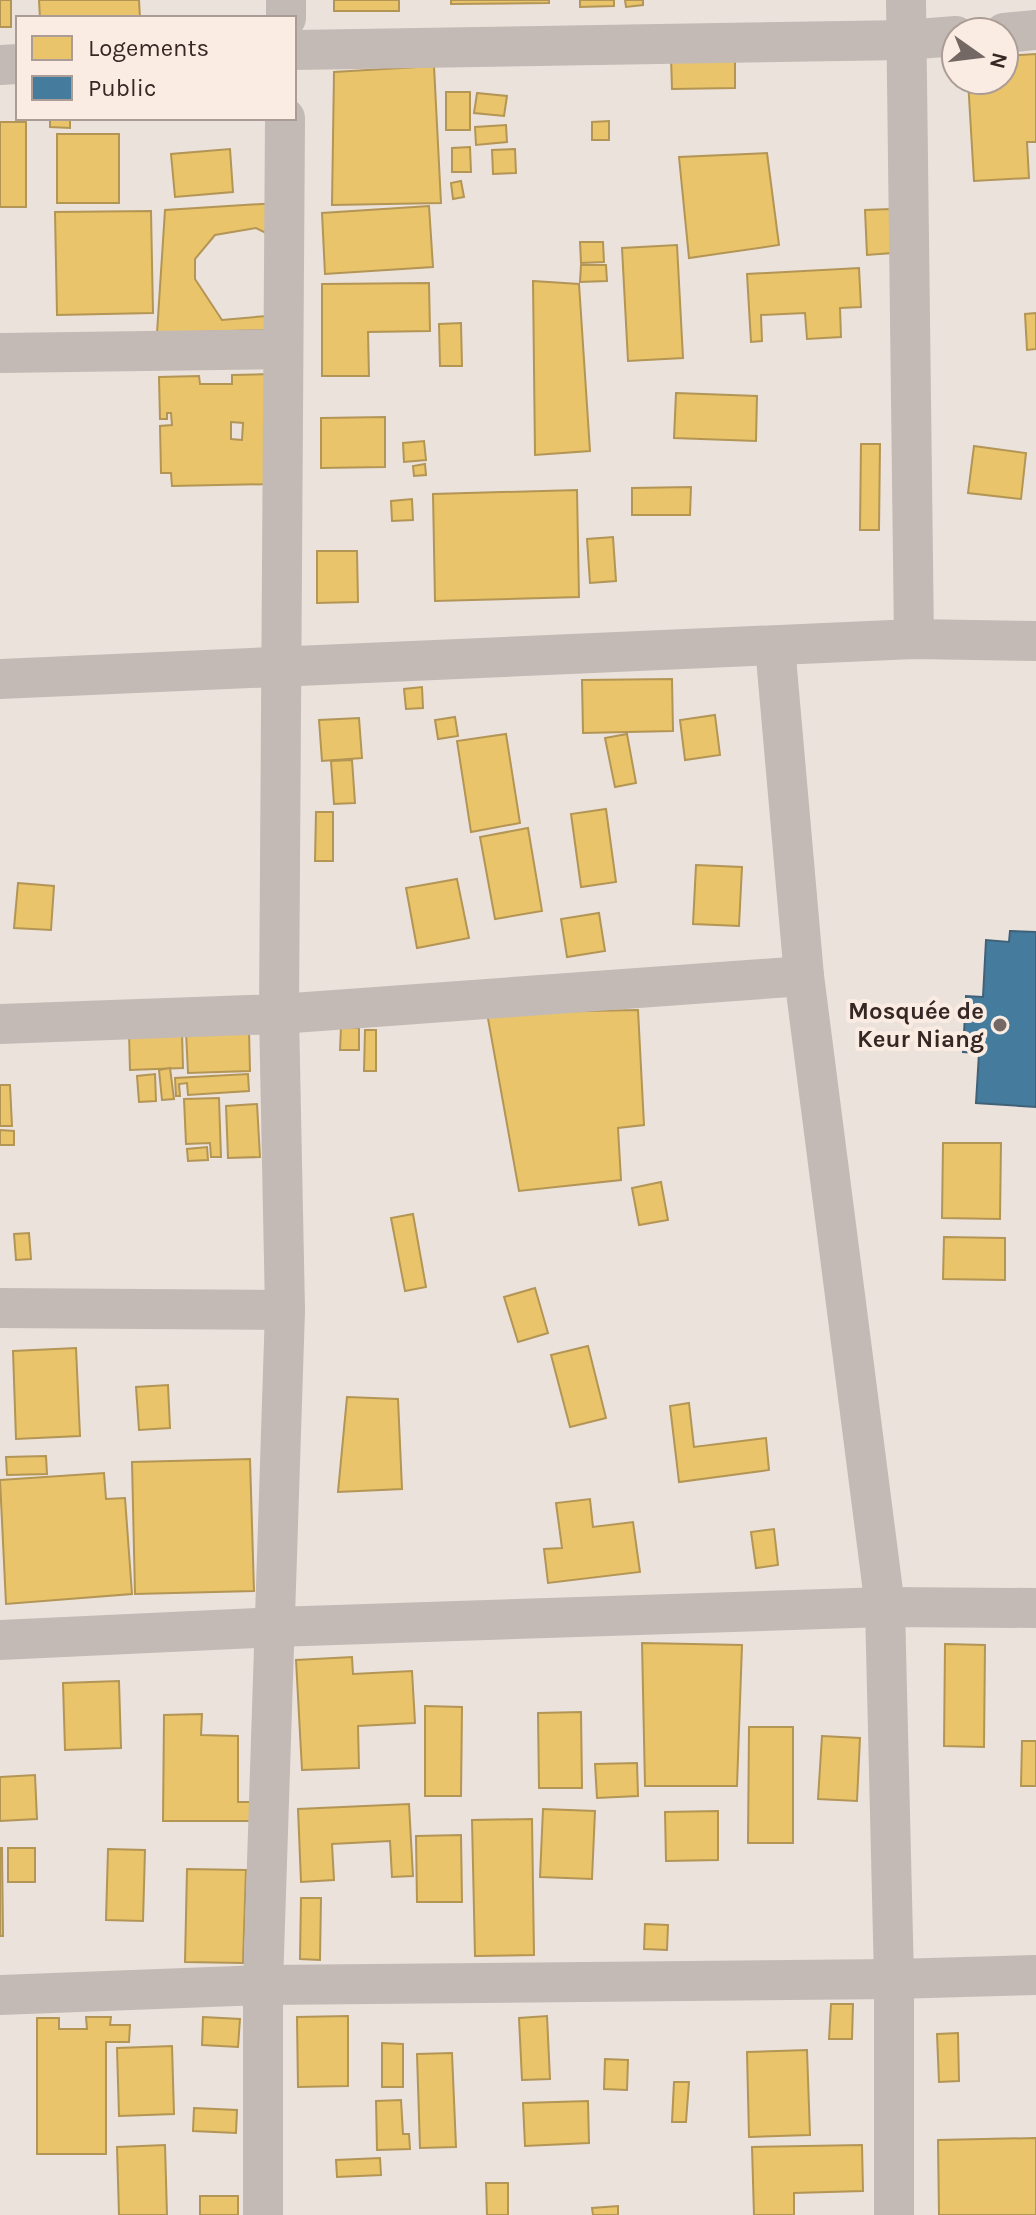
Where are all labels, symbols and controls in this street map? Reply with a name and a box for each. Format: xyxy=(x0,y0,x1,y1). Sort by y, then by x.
legend xyxy=(16,16,296,120)
north arrow xyxy=(940,16,1020,96)
text: Logements xyxy=(88,34,209,62)
text: N xyxy=(984,50,1013,71)
text: Public xyxy=(88,74,156,102)
place label: Mosquée de Keur Niang xyxy=(848,997,984,1053)
marker: Mosquée de Keur Niang xyxy=(991,1016,1009,1034)

